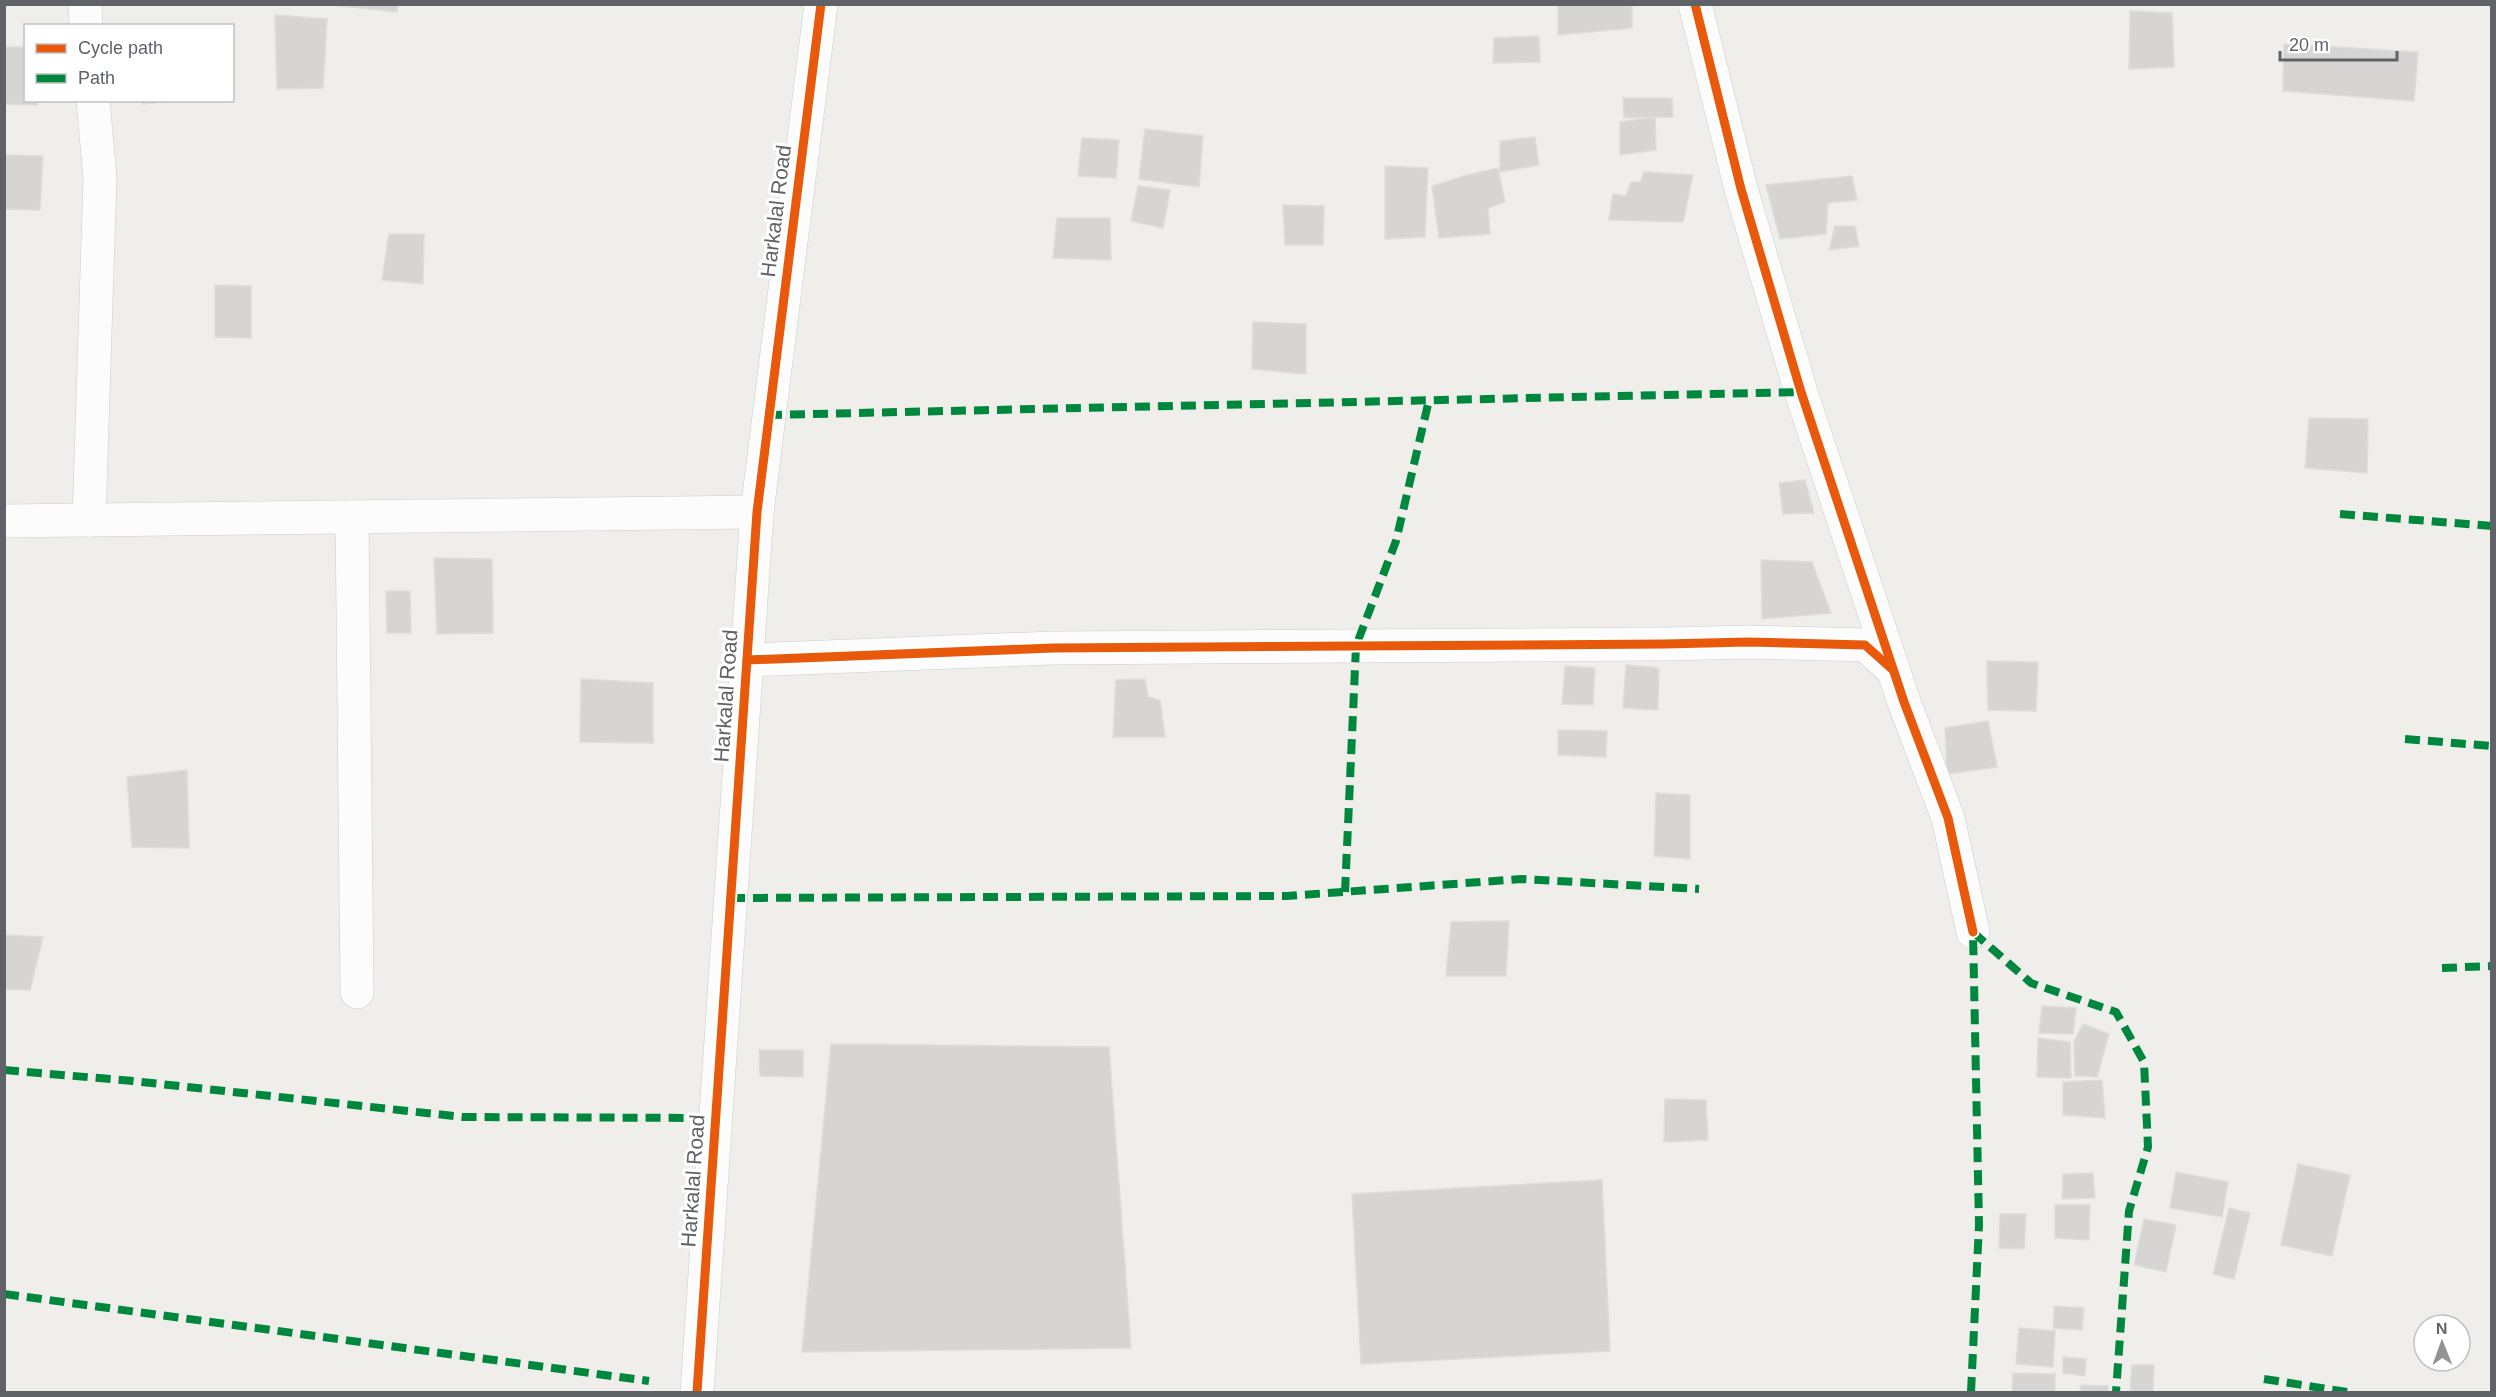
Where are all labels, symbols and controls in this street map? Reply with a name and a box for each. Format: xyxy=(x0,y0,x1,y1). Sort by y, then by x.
legend xyxy=(24,24,234,102)
scale bar xyxy=(2280,24,2397,62)
text: 20 m xyxy=(2289,35,2329,55)
text: Cycle path xyxy=(78,38,163,58)
text: Path xyxy=(78,68,115,88)
street label: Harkalal Road xyxy=(756,143,795,278)
street label: Harkalal Road xyxy=(709,629,742,763)
street label: Harkalal Road xyxy=(676,1114,709,1248)
north arrow xyxy=(2412,1313,2472,1373)
text: N xyxy=(2436,1320,2448,1337)

